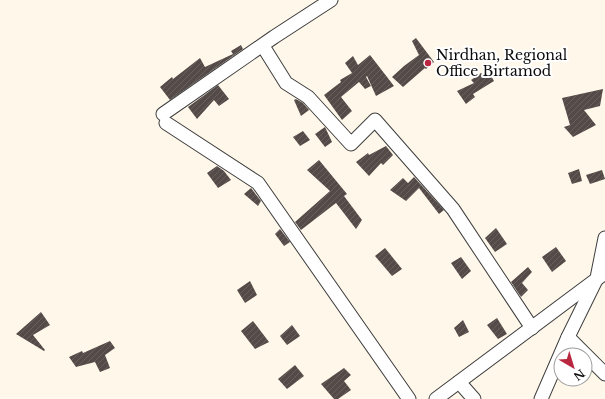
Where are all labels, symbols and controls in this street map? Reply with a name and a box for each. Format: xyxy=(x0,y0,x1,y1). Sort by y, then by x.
place label: Nirdhan, Regional Office Birtamod xyxy=(436,46,568,80)
marker: Nirdhan, Regional Office Birtamod xyxy=(423,58,433,68)
north arrow xyxy=(553,347,593,387)
text: N xyxy=(570,366,588,384)

